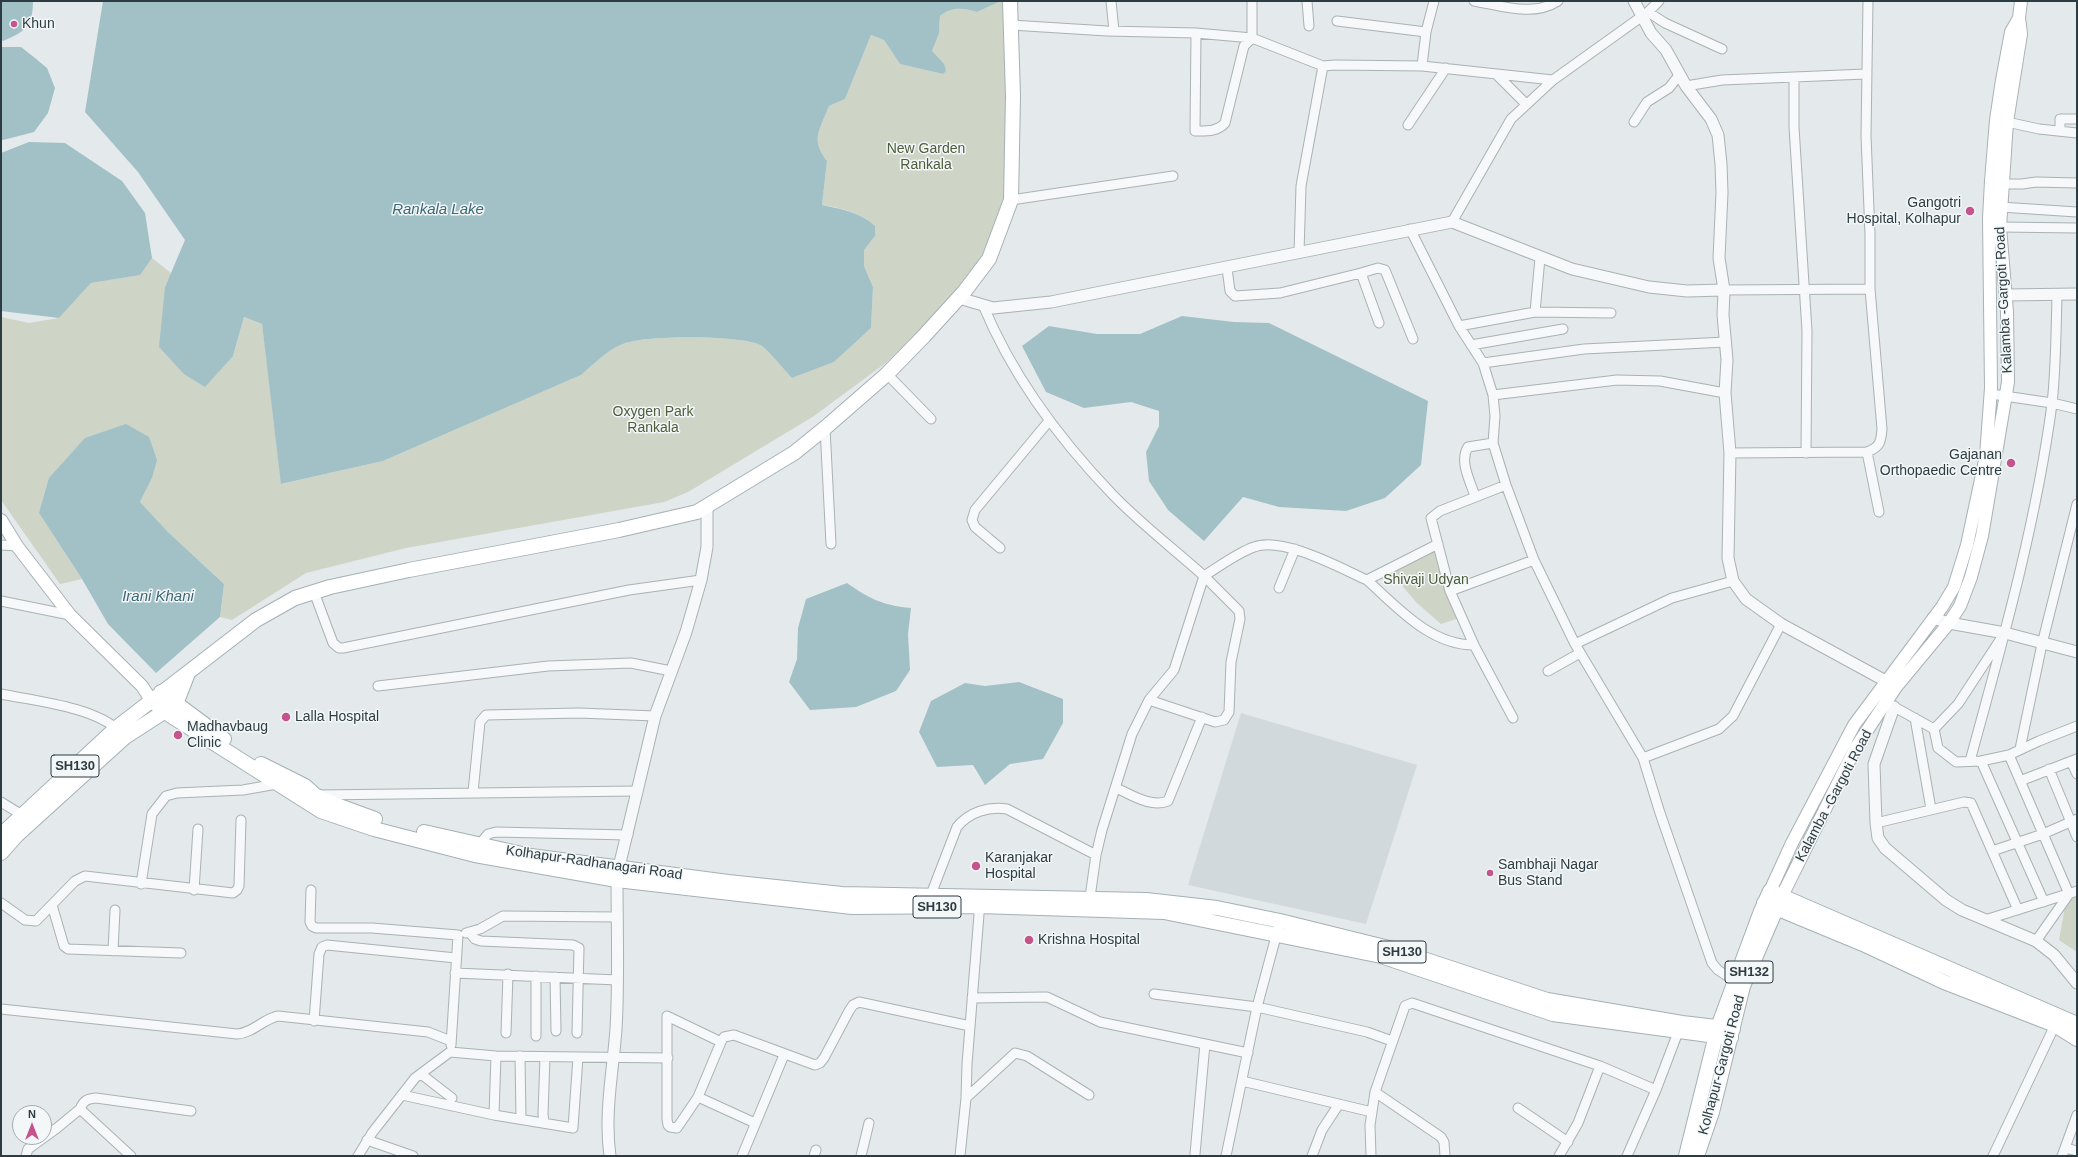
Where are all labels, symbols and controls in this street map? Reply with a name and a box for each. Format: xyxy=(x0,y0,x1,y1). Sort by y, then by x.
place label: Khun xyxy=(22,16,55,32)
marker: Khun xyxy=(9,19,19,29)
park label: New Garden Rankala xyxy=(887,141,965,174)
place label: Gangotri Hospital, Kolhapur xyxy=(1847,195,1961,228)
water label: Rankala Lake xyxy=(392,201,484,219)
marker: Gangotri Hospital, Kolhapur xyxy=(1964,205,1976,217)
street label: Kalamba -Gargoti Road xyxy=(1992,226,2016,374)
park label: Oxygen Park Rankala xyxy=(613,404,693,436)
place label: Gajanan Orthopaedic Centre xyxy=(1880,447,2002,480)
marker: Gajanan Orthopaedic Centre xyxy=(2005,457,2017,469)
park label: Shivaji Udyan xyxy=(1383,572,1469,588)
water label: Irani Khani xyxy=(122,588,194,606)
place label: Lalla Hospital xyxy=(295,709,379,725)
marker: Lalla Hospital xyxy=(280,711,292,723)
place label: Madhavbaug Clinic xyxy=(187,719,268,752)
street label: Kalamba -Gargoti Road xyxy=(1792,727,1876,865)
marker: Madhavbaug Clinic xyxy=(172,729,184,741)
road number: SH130 xyxy=(51,755,99,777)
street label: Kolhapur-Radhanagari Road xyxy=(505,842,683,884)
place label: Karanjakar Hospital xyxy=(985,850,1053,882)
place label: Sambhaji Nagar Bus Stand xyxy=(1498,857,1598,890)
marker: Karanjakar Hospital xyxy=(970,860,982,872)
marker: Sambhaji Nagar Bus Stand xyxy=(1485,868,1495,878)
road number: SH130 xyxy=(913,896,961,918)
place label: Krishna Hospital xyxy=(1038,932,1140,948)
marker: Krishna Hospital xyxy=(1023,934,1035,946)
road number: SH130 xyxy=(1378,941,1426,963)
road number: SH132 xyxy=(1725,961,1773,983)
street label: Kolhapur-Gargoti Road xyxy=(1695,993,1749,1137)
north arrow xyxy=(12,1105,52,1145)
text: N xyxy=(28,1108,36,1120)

